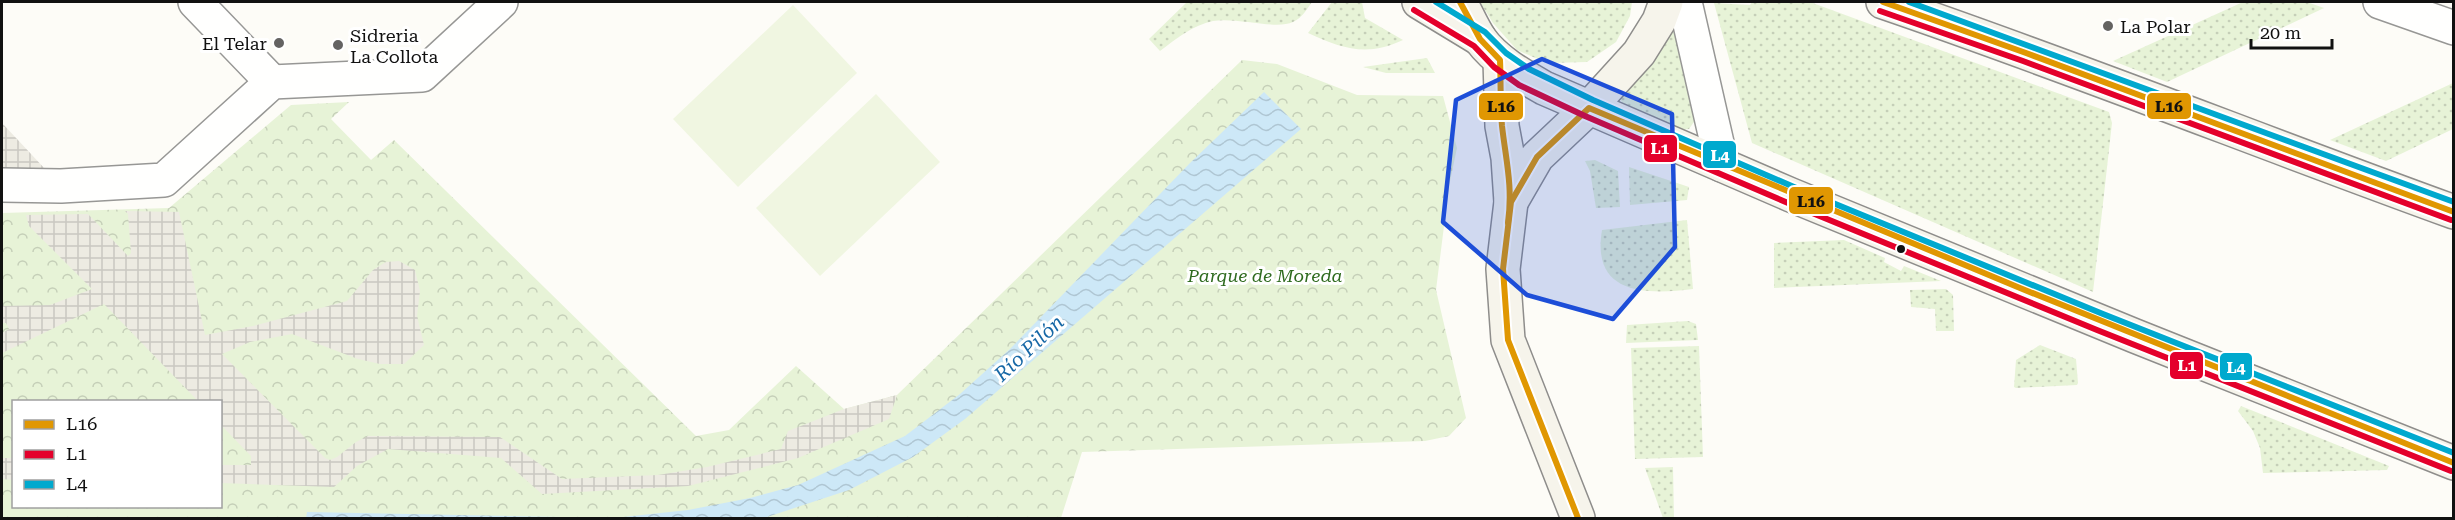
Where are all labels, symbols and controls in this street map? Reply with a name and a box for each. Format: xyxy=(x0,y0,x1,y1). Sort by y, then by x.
scale bar xyxy=(2251,12,2332,50)
place label: La Polar xyxy=(2120,16,2191,37)
marker: La Polar xyxy=(2101,19,2115,33)
text: 20 m xyxy=(2260,22,2301,43)
place label: Sidreria La Collota xyxy=(350,25,438,67)
place label: El Telar xyxy=(202,33,267,54)
marker: El Telar xyxy=(272,36,286,50)
marker: Sidreria La Collota xyxy=(331,38,345,52)
line badge: L16 xyxy=(1478,92,1524,121)
line badge: L16 xyxy=(2146,92,2192,120)
text: L16 xyxy=(1487,97,1515,116)
text: L16 xyxy=(2155,97,2183,116)
line badge: L1 xyxy=(1643,134,1678,163)
text: L1 xyxy=(1650,139,1670,158)
line badge: L4 xyxy=(1702,140,1737,169)
text: L4 xyxy=(1710,146,1730,165)
line badge: L16 xyxy=(1788,186,1834,215)
text: L16 xyxy=(1797,192,1825,211)
unlabelled marker xyxy=(1895,243,1907,255)
park label: Parque de Moreda xyxy=(1187,265,1343,286)
water label: Río Pilón xyxy=(989,310,1069,387)
line badge: L1 xyxy=(2169,351,2204,380)
line badge: L4 xyxy=(2219,352,2253,381)
text: L1 xyxy=(2177,356,2197,375)
text: L4 xyxy=(2226,358,2246,377)
legend xyxy=(12,400,222,508)
text: L16 xyxy=(66,413,97,434)
text: L1 xyxy=(66,443,87,464)
text: L4 xyxy=(66,473,87,494)

